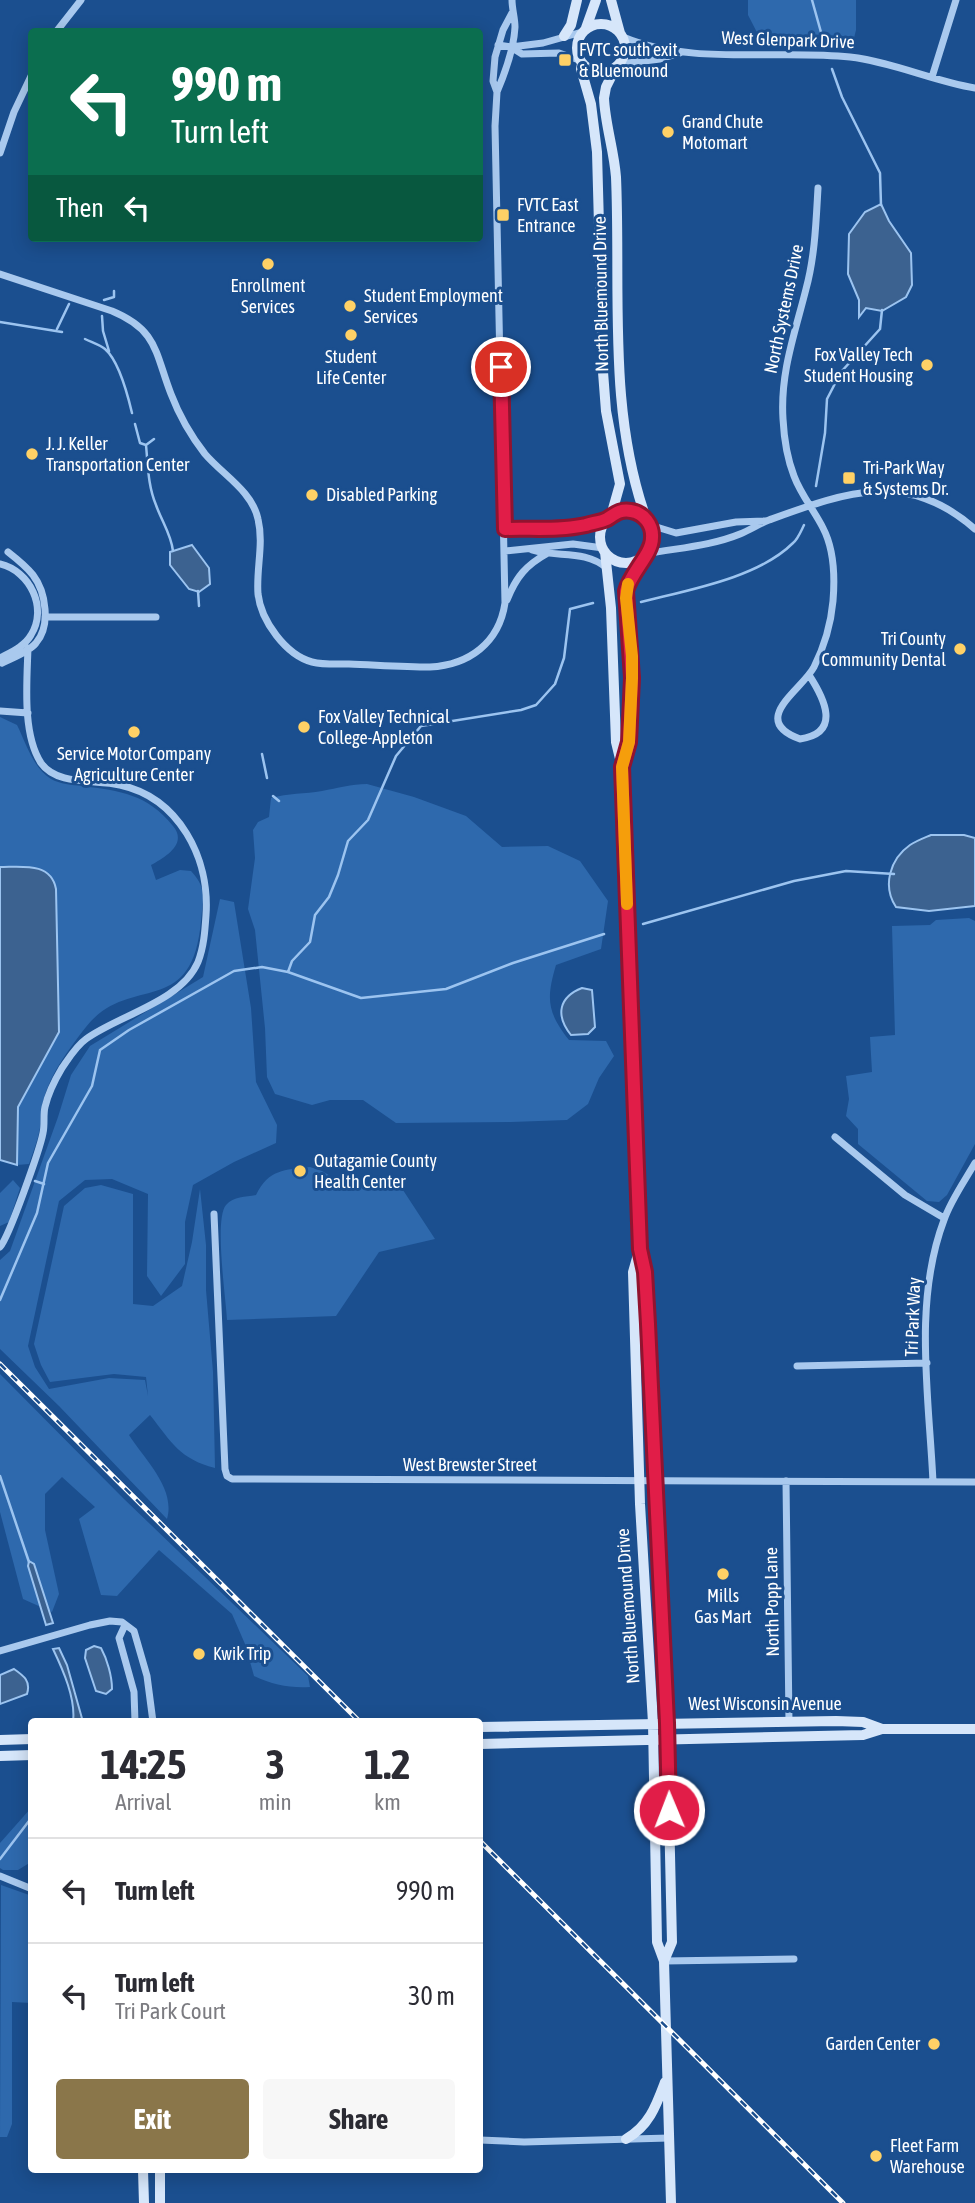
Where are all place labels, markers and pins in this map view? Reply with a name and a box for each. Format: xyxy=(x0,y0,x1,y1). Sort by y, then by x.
place label: FVTC south exit & Bluemound xyxy=(579,39,678,81)
marker: FVTC south exit & Bluemound xyxy=(557,52,573,68)
place label: Grand Chute Motomart xyxy=(682,111,763,153)
marker: Grand Chute Motomart xyxy=(660,124,676,140)
place label: FVTC East Entrance xyxy=(517,194,579,236)
marker: FVTC East Entrance xyxy=(495,207,511,223)
marker: Enrollment Services xyxy=(260,256,276,272)
place label: Enrollment Services xyxy=(231,275,305,317)
place label: Student Employment Services xyxy=(364,285,503,327)
marker: Student Employment Services xyxy=(342,298,358,314)
marker: Student Life Center xyxy=(343,327,359,343)
pin xyxy=(471,337,531,397)
place label: Fox Valley Tech Student Housing xyxy=(804,344,913,386)
place label: Student Life Center xyxy=(316,346,387,388)
marker: Fox Valley Tech Student Housing xyxy=(919,357,935,373)
place label: J. J. Keller Transportation Center xyxy=(46,433,190,475)
marker: J. J. Keller Transportation Center xyxy=(24,446,40,462)
place label: Tri-Park Way & Systems Dr. xyxy=(863,457,949,499)
marker: Tri-Park Way & Systems Dr. xyxy=(841,470,857,486)
place label: Disabled Parking xyxy=(326,484,438,505)
marker: Disabled Parking xyxy=(304,487,320,503)
place label: Tri County Community Dental xyxy=(822,628,946,670)
marker: Tri County Community Dental xyxy=(952,641,968,657)
place label: Fox Valley Technical College-Appleton xyxy=(318,706,450,748)
marker: Fox Valley Technical College-Appleton xyxy=(296,719,312,735)
marker: Service Motor Company Agriculture Center xyxy=(126,724,142,740)
place label: Service Motor Company Agriculture Center xyxy=(57,743,211,785)
place label: Outagamie County Health Center xyxy=(314,1150,437,1192)
marker: Outagamie County Health Center xyxy=(292,1163,308,1179)
marker: Mills Gas Mart xyxy=(715,1566,731,1582)
place label: Mills Gas Mart xyxy=(694,1585,752,1627)
place label: Kwik Trip xyxy=(213,1643,271,1664)
marker: Kwik Trip xyxy=(191,1646,207,1662)
place label: Garden Center xyxy=(825,2033,921,2054)
marker: Garden Center xyxy=(926,2036,942,2052)
place label: Fleet Farm Warehouse xyxy=(890,2135,965,2177)
marker: Fleet Farm Warehouse xyxy=(868,2148,884,2164)

